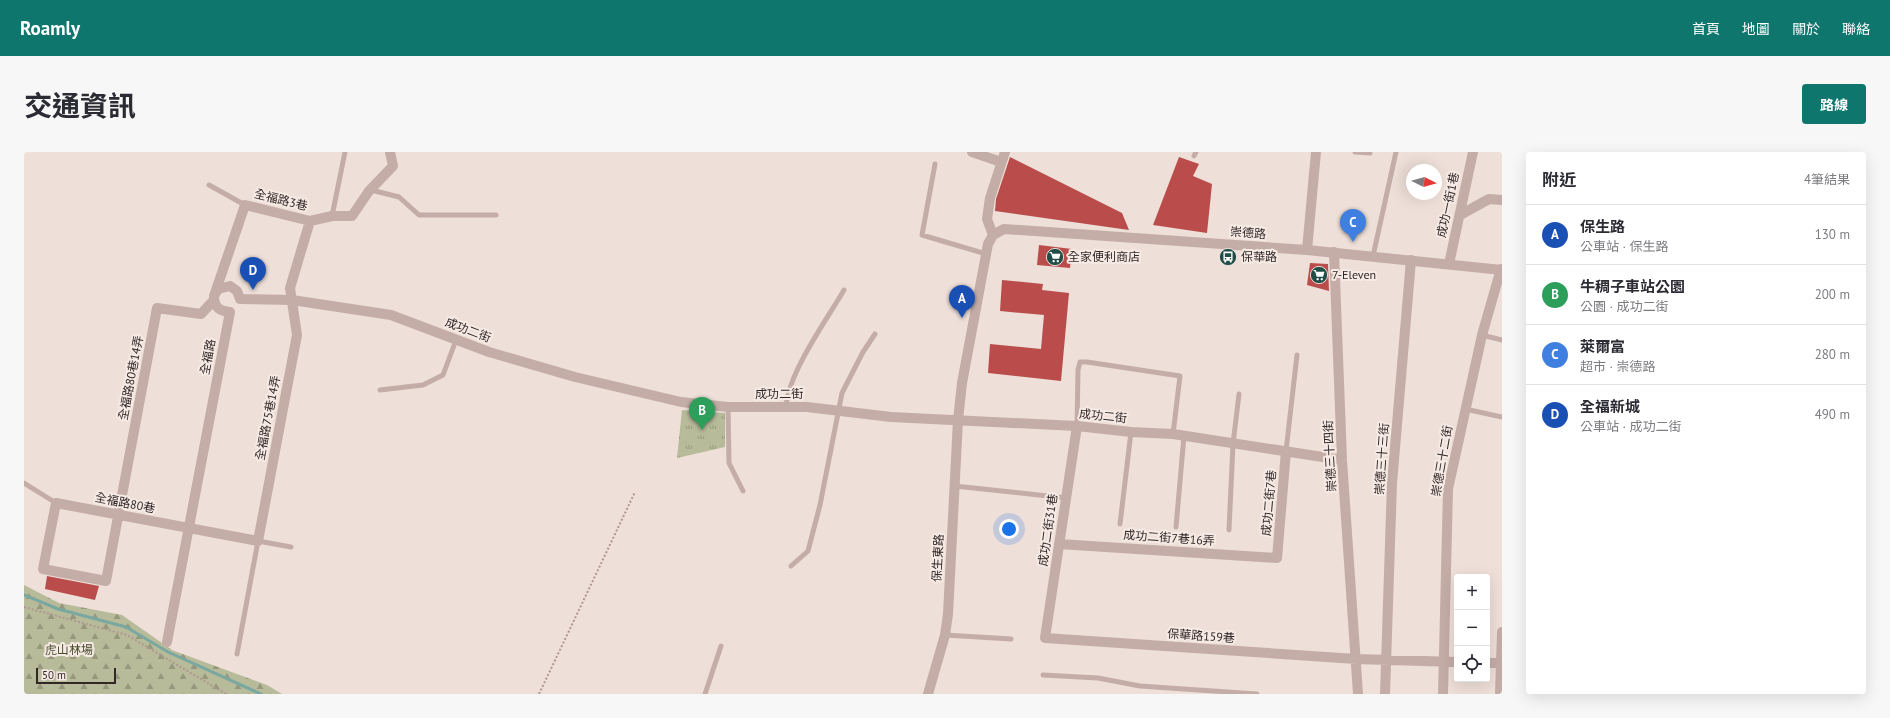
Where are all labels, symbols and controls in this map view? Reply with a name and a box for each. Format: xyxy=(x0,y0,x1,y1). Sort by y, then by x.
text: Roamly xyxy=(20,16,80,40)
text: 首頁 xyxy=(1692,20,1720,38)
text: 地圖 xyxy=(1742,20,1770,38)
text: 關於 xyxy=(1792,20,1820,38)
text: 聯絡 xyxy=(1842,20,1870,38)
button: 路線 xyxy=(1802,84,1866,124)
text: 交通資訊 xyxy=(24,87,136,124)
north arrow xyxy=(1406,164,1442,200)
text: 附近 xyxy=(1542,169,1576,191)
street label: 成功一街1巷 xyxy=(1433,171,1462,239)
text: 4筆結果 xyxy=(1804,171,1850,188)
street label: 全福路3巷 xyxy=(253,186,309,213)
pin: C xyxy=(1340,209,1366,242)
text: 保生路 xyxy=(1580,217,1625,236)
street label: 崇德路 xyxy=(1230,224,1267,241)
text: A xyxy=(1551,226,1559,243)
text: 130 m xyxy=(1815,226,1850,243)
text: 公車站 · 保生路 xyxy=(1580,238,1668,255)
supermarket icon: 全家便利商店 xyxy=(1045,247,1065,267)
bus stop icon: 保華路 xyxy=(1218,247,1238,267)
place label: 全家便利商店 xyxy=(1068,249,1140,264)
place label: 保華路 xyxy=(1241,249,1277,264)
pin: D xyxy=(240,257,266,290)
supermarket icon: 7-Eleven xyxy=(1309,265,1329,285)
place label: 7-Eleven xyxy=(1332,267,1376,282)
text: 牛稠子車站公園 xyxy=(1580,277,1685,296)
pin: A xyxy=(949,285,975,318)
text: B xyxy=(1551,286,1559,303)
text: 200 m xyxy=(1815,286,1850,303)
text: 公園 · 成功二街 xyxy=(1580,298,1668,315)
street label: 成功二街 xyxy=(443,314,493,345)
street label: 全福路80巷14弄 xyxy=(115,334,146,422)
text: 萊爾富 xyxy=(1580,337,1625,356)
street label: 全福路 xyxy=(197,338,218,376)
text: C xyxy=(1551,346,1559,363)
text: 280 m xyxy=(1815,346,1850,363)
text: 超市 · 崇德路 xyxy=(1580,358,1655,375)
street label: 全福路75巷14弄 xyxy=(252,374,283,462)
street label: 成功二街 xyxy=(755,386,803,401)
pin: B xyxy=(689,397,715,430)
text: 全福新城 xyxy=(1580,397,1640,416)
street label: 成功二街 xyxy=(1078,406,1128,425)
text: D xyxy=(1551,406,1559,423)
text: 490 m xyxy=(1815,406,1850,423)
text: 公車站 · 成功二街 xyxy=(1580,418,1681,435)
street label: 崇德三十四街 xyxy=(1320,420,1339,492)
street label: 崇德三十三街 xyxy=(1372,423,1391,495)
street label: 崇德三十二街 xyxy=(1428,424,1455,498)
street label: 成功二街7巷 xyxy=(1258,469,1279,537)
street label: 全福路80巷 xyxy=(94,489,157,516)
street label: 成功二街31巷 xyxy=(1035,493,1060,567)
your location xyxy=(999,519,1019,539)
street label: 成功二街7巷16弄 xyxy=(1123,527,1215,548)
street label: 保生東路 xyxy=(929,534,946,582)
map controls xyxy=(1454,574,1490,682)
button: + xyxy=(1454,574,1490,610)
button: − xyxy=(1454,610,1490,646)
street label: 保華路159巷 xyxy=(1167,626,1235,645)
park label: 虎山林場 xyxy=(45,642,93,657)
button: locate xyxy=(1454,646,1490,682)
scale bar xyxy=(36,666,116,685)
text: 50 m xyxy=(42,668,66,682)

